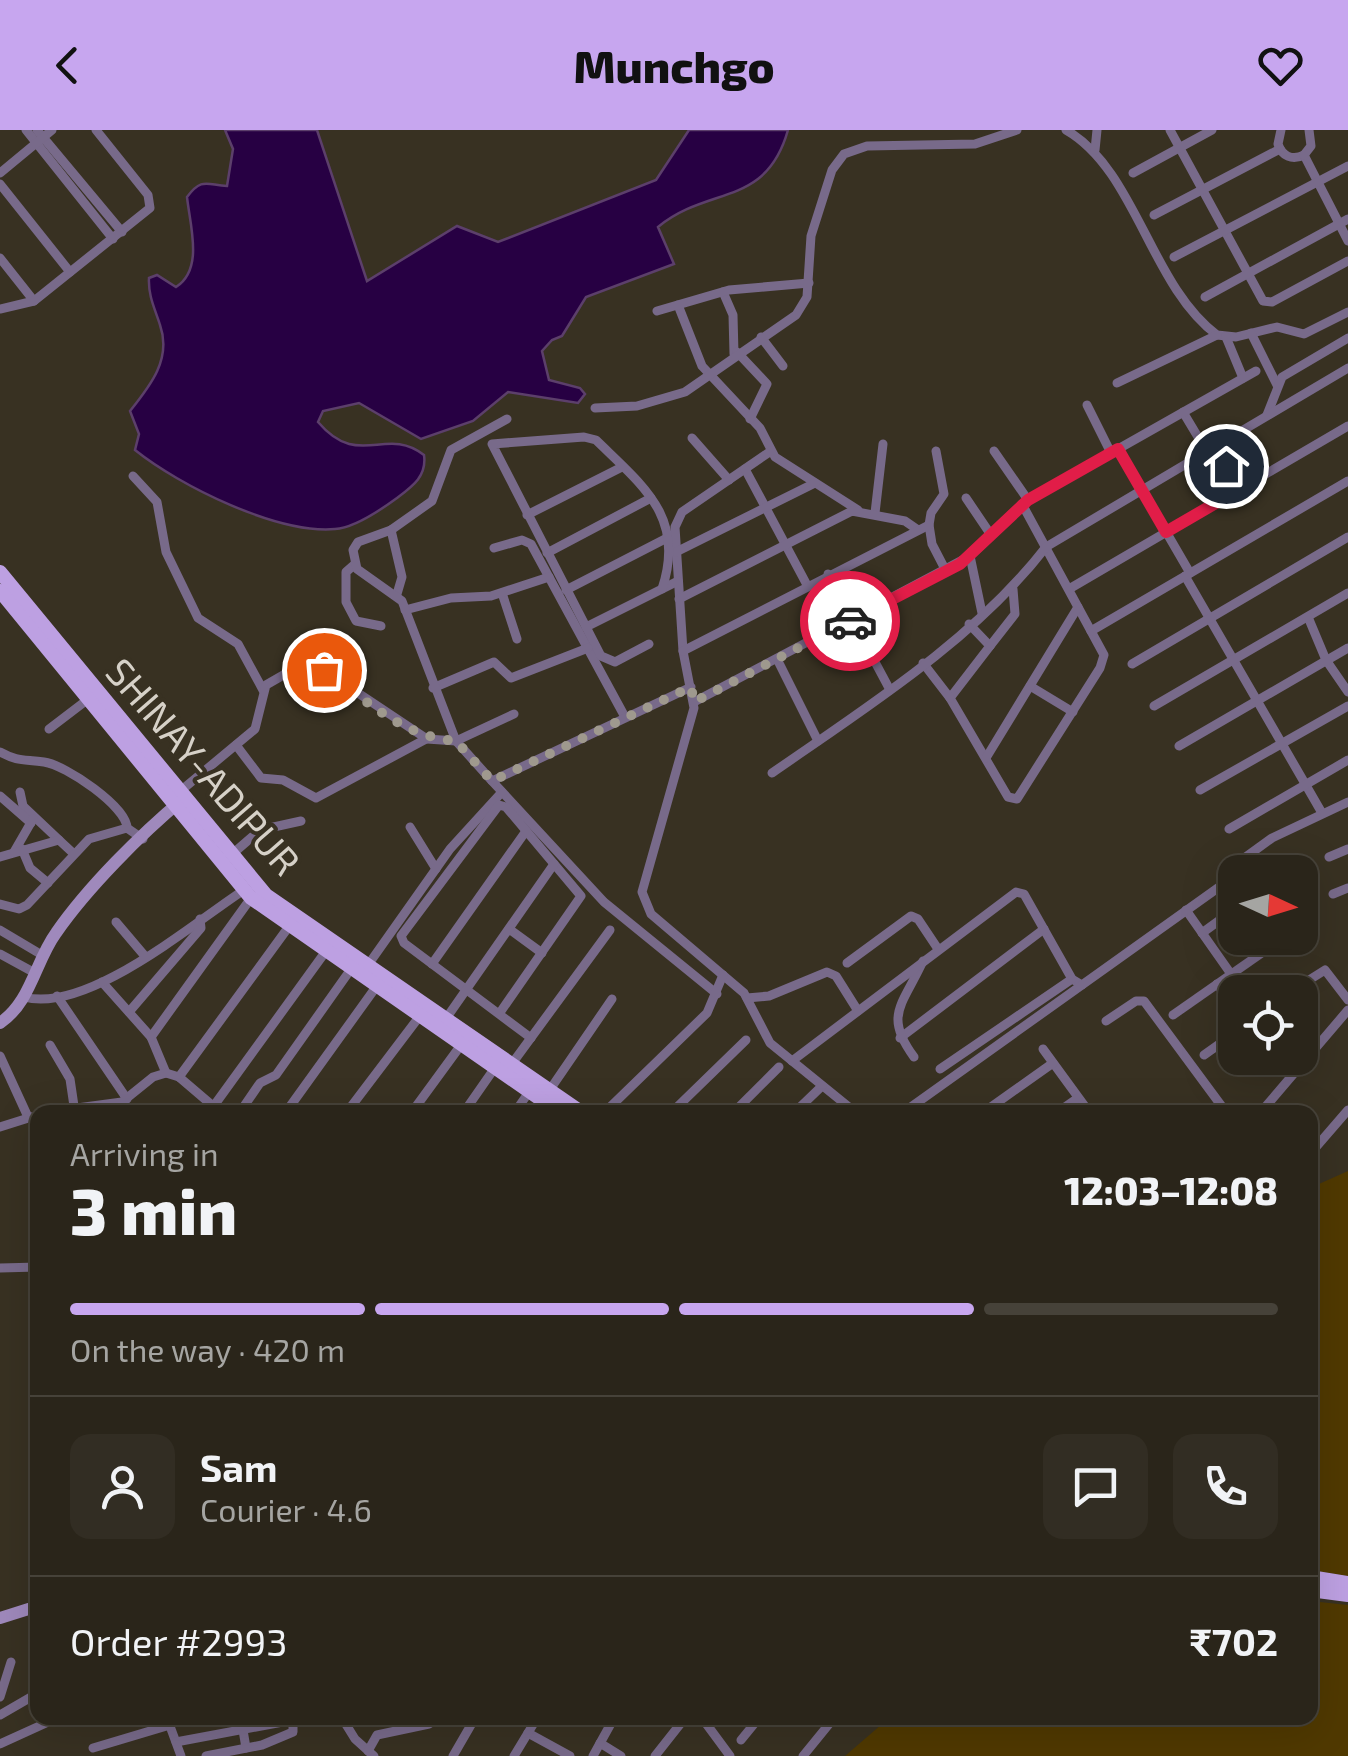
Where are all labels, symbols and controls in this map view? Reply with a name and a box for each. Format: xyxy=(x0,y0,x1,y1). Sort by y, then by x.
icon: back xyxy=(40,38,95,93)
text: Munchgo xyxy=(573,38,775,92)
icon: heart xyxy=(1253,38,1308,93)
pin xyxy=(1184,424,1269,509)
icon: home xyxy=(1199,439,1254,494)
courier xyxy=(800,571,900,671)
icon: car xyxy=(823,594,878,649)
pin xyxy=(282,628,367,713)
icon: bag xyxy=(297,643,352,698)
street label: SHINAY-ADIPUR xyxy=(97,648,311,884)
north arrow xyxy=(1218,855,1318,955)
map controls xyxy=(1218,855,1318,1075)
button: locate xyxy=(1218,975,1318,1075)
text: Arriving in xyxy=(70,1134,219,1172)
text: 12:03–12:08 xyxy=(1064,1167,1278,1213)
text: 3 min xyxy=(70,1170,237,1248)
text: On the way · 420 m xyxy=(70,1330,345,1368)
button: person xyxy=(70,1434,175,1539)
button: chat xyxy=(1043,1434,1148,1539)
button: phone xyxy=(1173,1434,1278,1539)
text: Sam xyxy=(200,1444,277,1490)
text: Courier · 4.6 xyxy=(200,1490,372,1528)
text: Order #2993 xyxy=(70,1618,287,1664)
text: ₹702 xyxy=(1189,1618,1278,1664)

